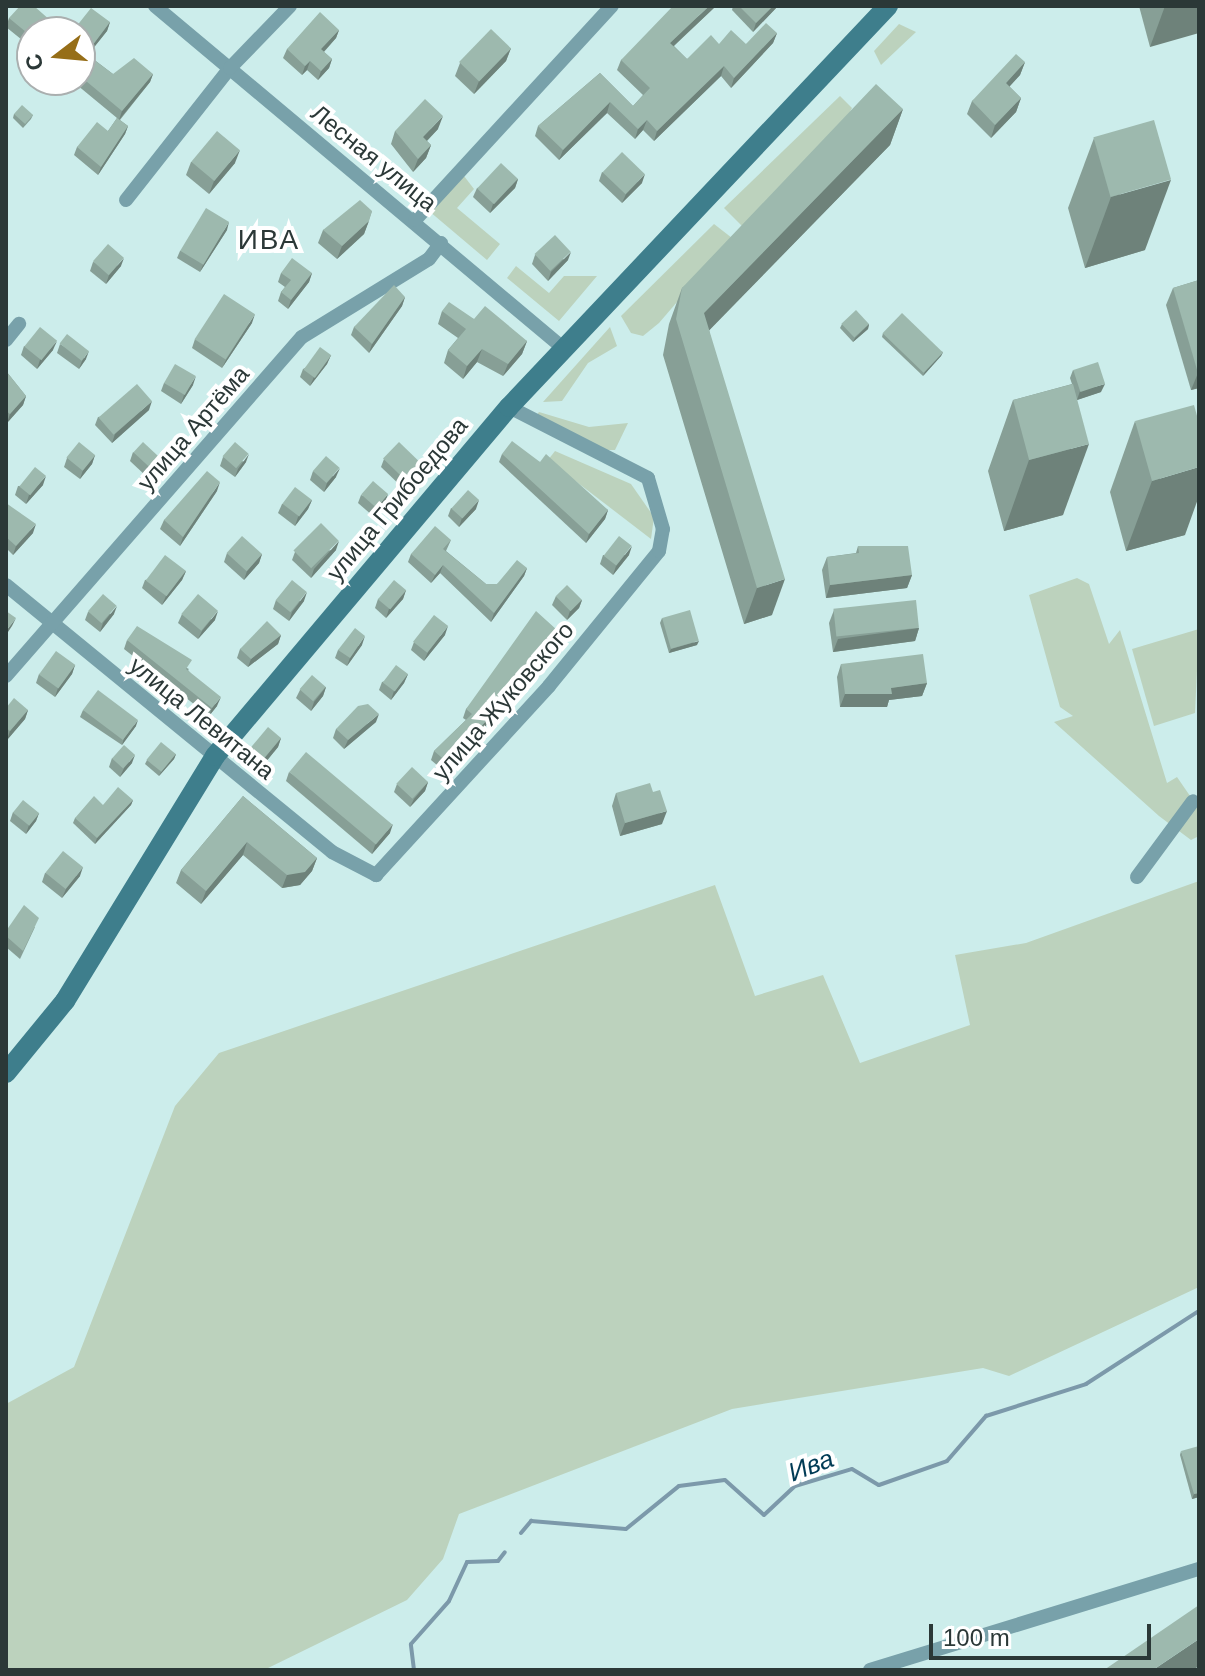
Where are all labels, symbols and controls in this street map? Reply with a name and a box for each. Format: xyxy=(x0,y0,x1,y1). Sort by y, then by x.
north arrow xyxy=(16,16,96,96)
text: С xyxy=(20,51,49,73)
street label: Лесная улица xyxy=(305,99,443,217)
district label: ИВА xyxy=(238,223,300,257)
street label: улица Артёма xyxy=(131,360,255,496)
street label: улица Грибоедова xyxy=(320,412,474,586)
street label: улица Жуковского xyxy=(426,616,580,786)
street label: улица Левитана xyxy=(124,651,280,785)
water label: Ива xyxy=(784,1443,838,1489)
scale bar xyxy=(933,1608,1155,1658)
text: 100 m xyxy=(943,1624,1010,1651)

